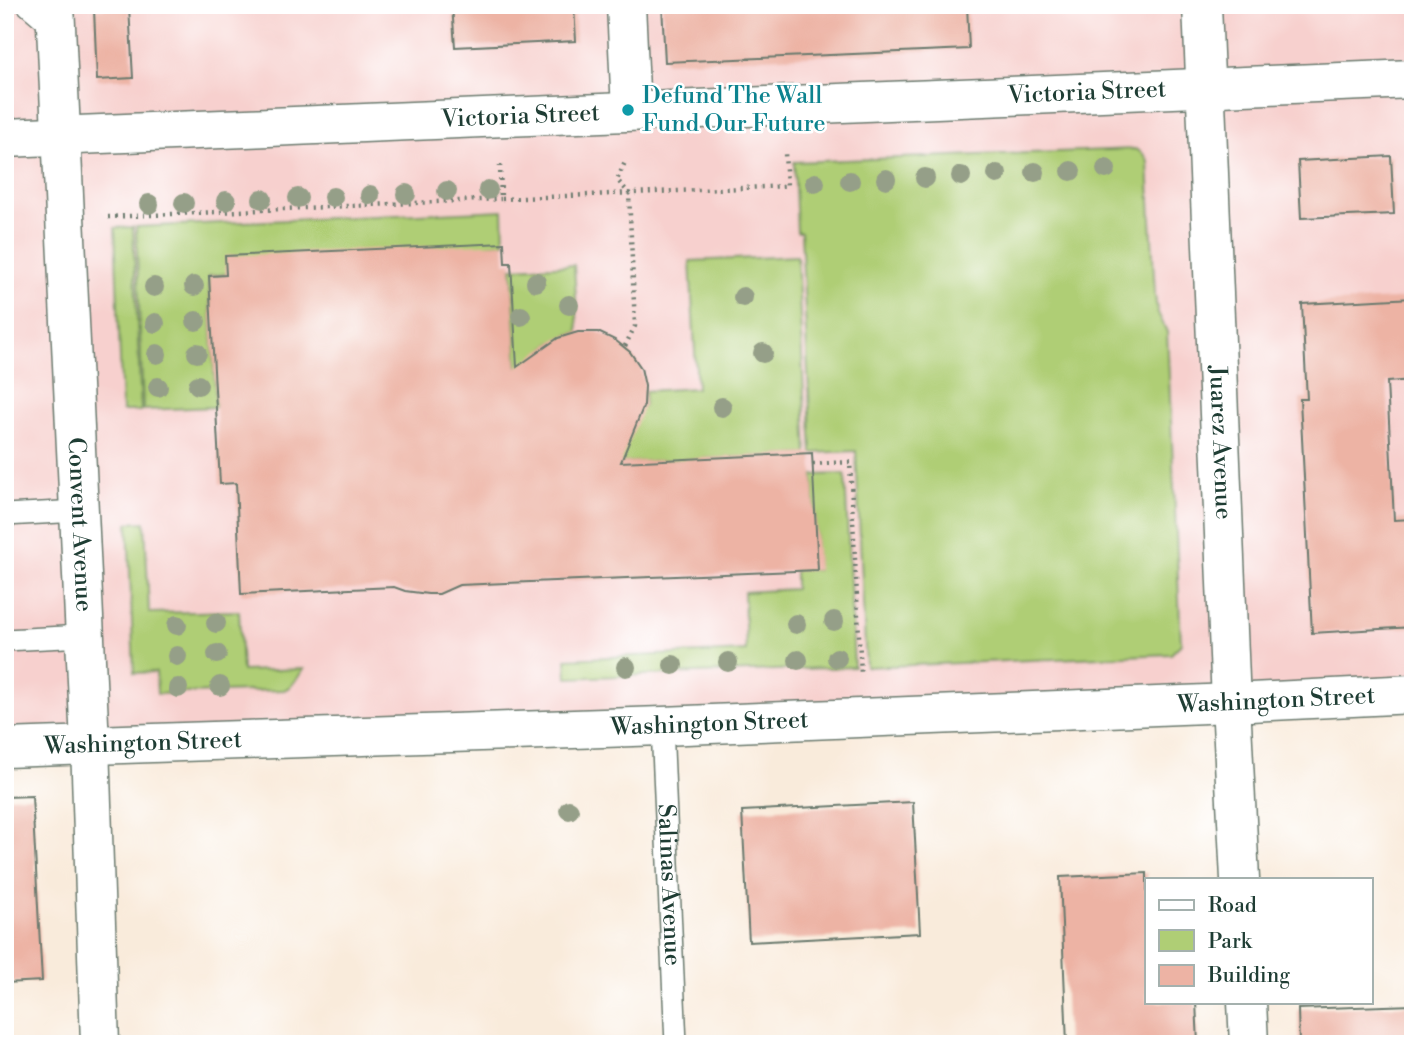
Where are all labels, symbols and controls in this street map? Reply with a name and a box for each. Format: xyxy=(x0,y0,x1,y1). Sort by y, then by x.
street label: Victoria Street xyxy=(1006,74,1167,111)
place label: Defund The Wall Fund Our Future xyxy=(642,81,826,139)
street label: Victoria Street xyxy=(440,98,601,135)
marker: Defund The Wall Fund Our Future xyxy=(620,102,636,118)
street label: Juarez Avenue xyxy=(1202,364,1238,520)
street label: Convent Avenue xyxy=(60,436,99,612)
street label: Washington Street xyxy=(1176,681,1376,720)
street label: Washington Street xyxy=(609,705,810,743)
street label: Washington Street xyxy=(42,725,243,762)
street label: Salinas Avenue xyxy=(650,803,688,966)
legend xyxy=(1145,878,1372,1004)
text: Road xyxy=(1208,893,1257,919)
text: Park xyxy=(1208,929,1253,955)
text: Building xyxy=(1207,963,1290,989)

